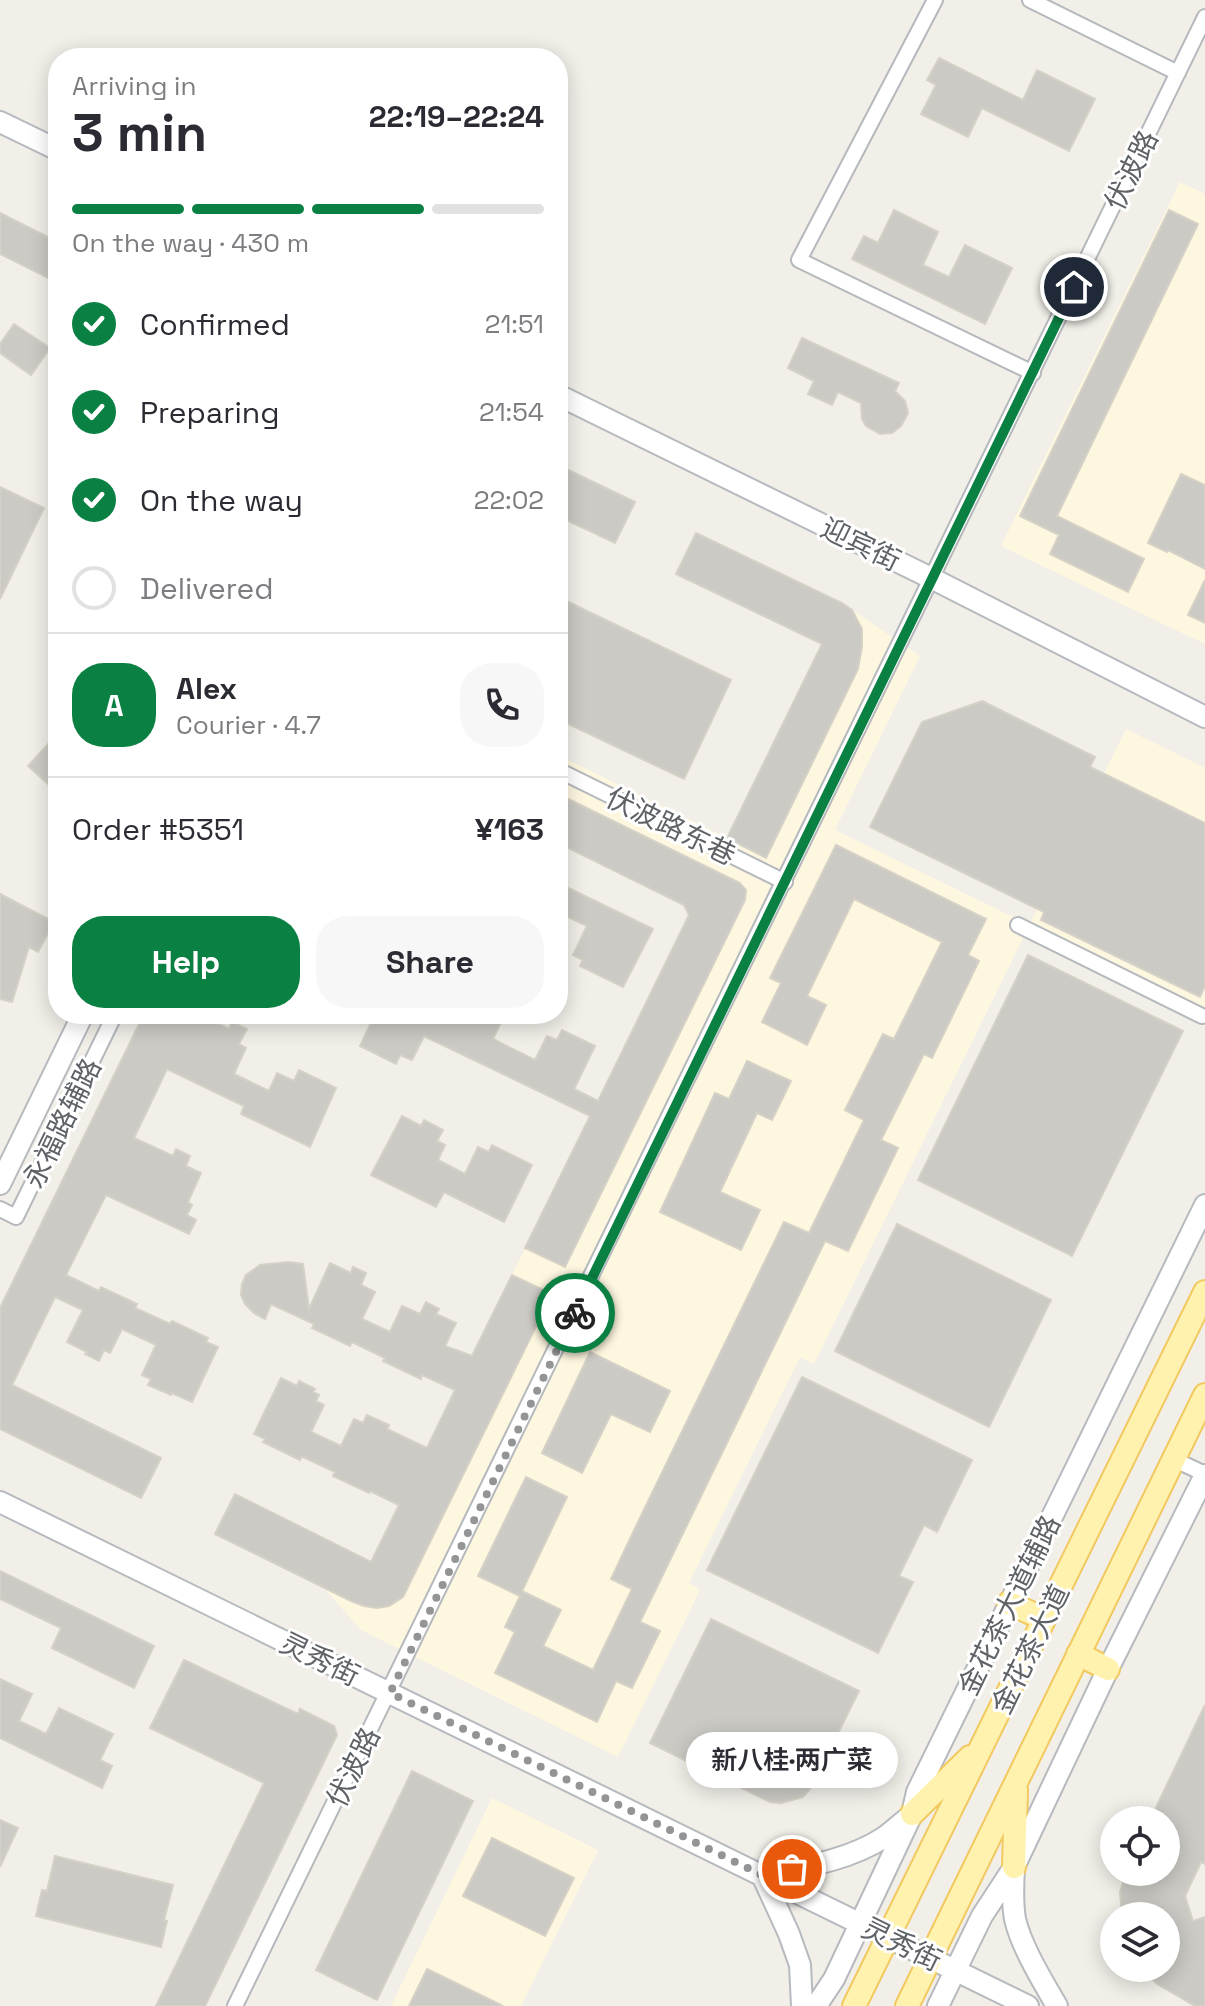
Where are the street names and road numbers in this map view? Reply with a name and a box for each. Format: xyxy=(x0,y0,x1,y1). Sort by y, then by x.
street label: 伏波路 xyxy=(1096,124,1166,216)
street label: 迎宾街 xyxy=(815,509,907,579)
street label: 伏波路东巷 xyxy=(600,779,742,873)
street label: 永福路辅路 xyxy=(15,1052,109,1194)
street label: 金花茶大道辅路 xyxy=(951,1510,1067,1700)
street label: 金花茶大道 xyxy=(984,1579,1076,1719)
street label: 灵秀街 xyxy=(274,1624,366,1694)
street label: 伏波路 xyxy=(318,1721,388,1813)
street label: 灵秀街 xyxy=(856,1909,948,1979)

